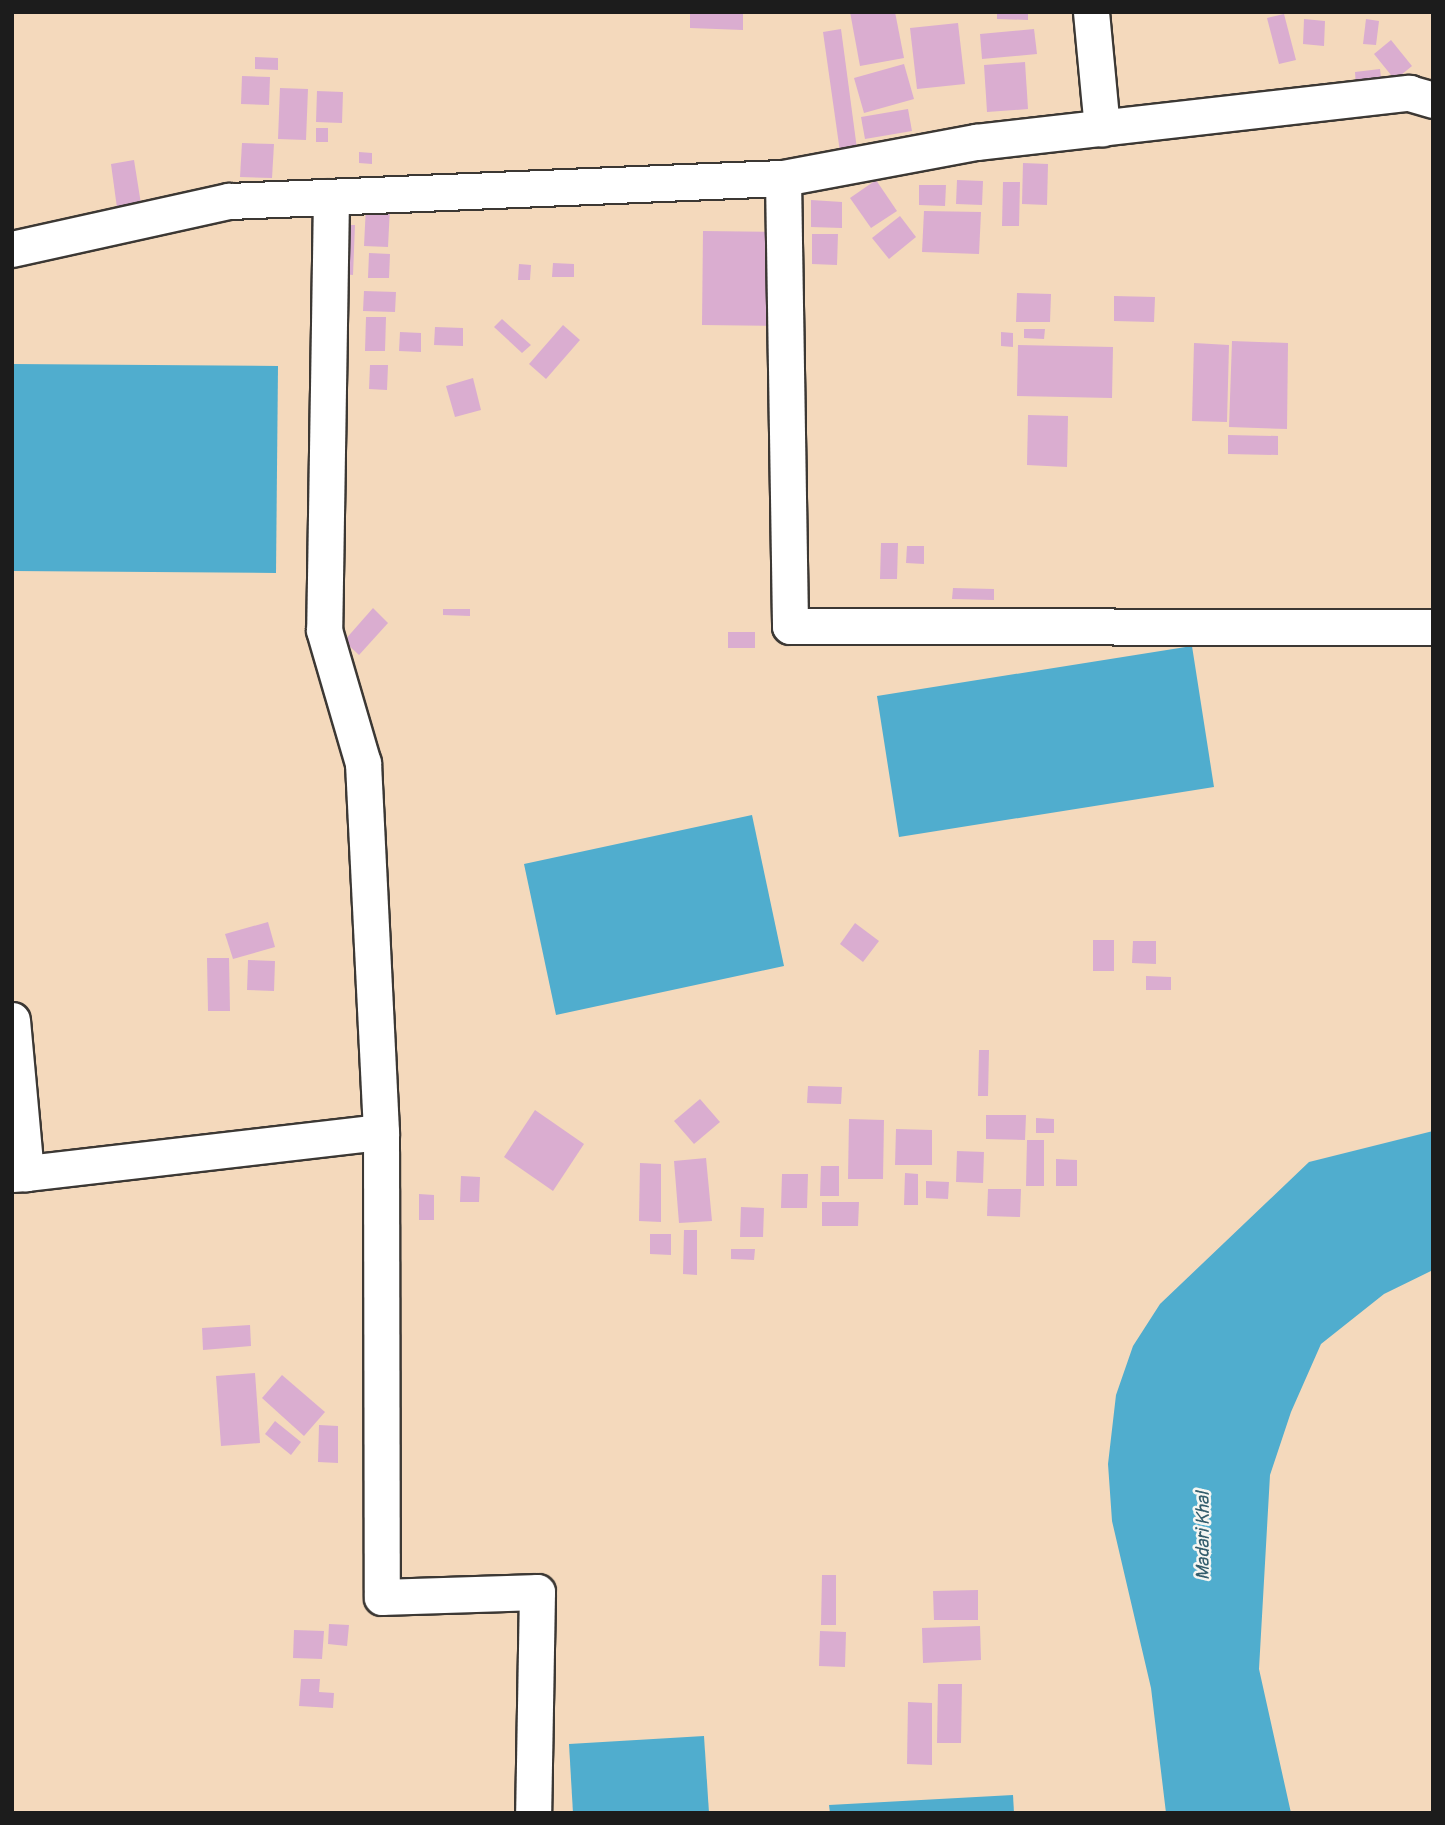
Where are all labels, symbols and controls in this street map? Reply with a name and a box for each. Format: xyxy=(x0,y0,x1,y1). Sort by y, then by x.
water label: Madari Khal xyxy=(1193,1492,1215,1580)

